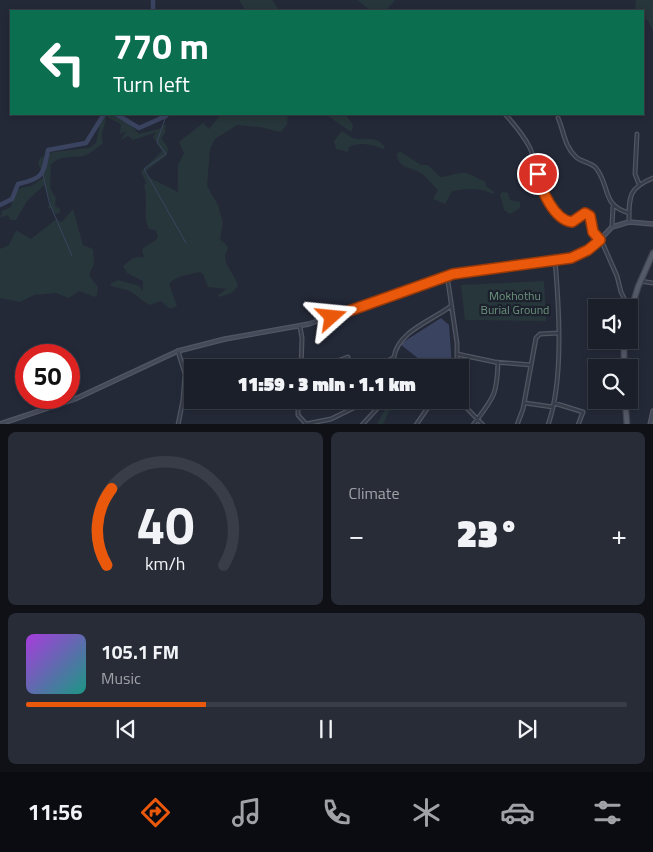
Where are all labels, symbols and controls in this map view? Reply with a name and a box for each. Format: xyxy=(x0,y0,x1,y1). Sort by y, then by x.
text: 770 m xyxy=(113,19,209,73)
icon: left xyxy=(30,30,95,95)
text: Turn left xyxy=(113,67,190,101)
pin xyxy=(517,153,559,195)
icon: arrive xyxy=(524,160,552,188)
park label: Mokhothu Burial Ground xyxy=(481,286,549,319)
position arrow xyxy=(305,290,357,342)
map controls xyxy=(588,299,638,409)
button: sound xyxy=(588,299,638,349)
speed limit sign: 50 xyxy=(15,344,80,409)
button: search xyxy=(588,359,638,409)
text: 11:59 · 3 min · 1.1 km xyxy=(237,369,416,398)
text: Climate xyxy=(349,481,400,505)
text: 40 xyxy=(136,485,194,564)
text: 23° xyxy=(456,504,519,562)
text: − xyxy=(349,513,364,556)
text: + xyxy=(611,513,627,556)
text: km/h xyxy=(145,550,185,577)
text: 105.1 FM xyxy=(101,637,179,666)
text: Music xyxy=(101,666,141,690)
icon: previous xyxy=(112,715,140,743)
icon: pause xyxy=(312,715,340,743)
icon: next xyxy=(513,715,541,743)
text: 11:56 xyxy=(28,795,83,829)
icon: directions xyxy=(138,795,173,830)
icon: music xyxy=(229,795,264,830)
icon: phone xyxy=(319,795,354,830)
icon: climate xyxy=(409,795,444,830)
icon: car xyxy=(500,795,535,830)
icon: filters xyxy=(590,795,625,830)

